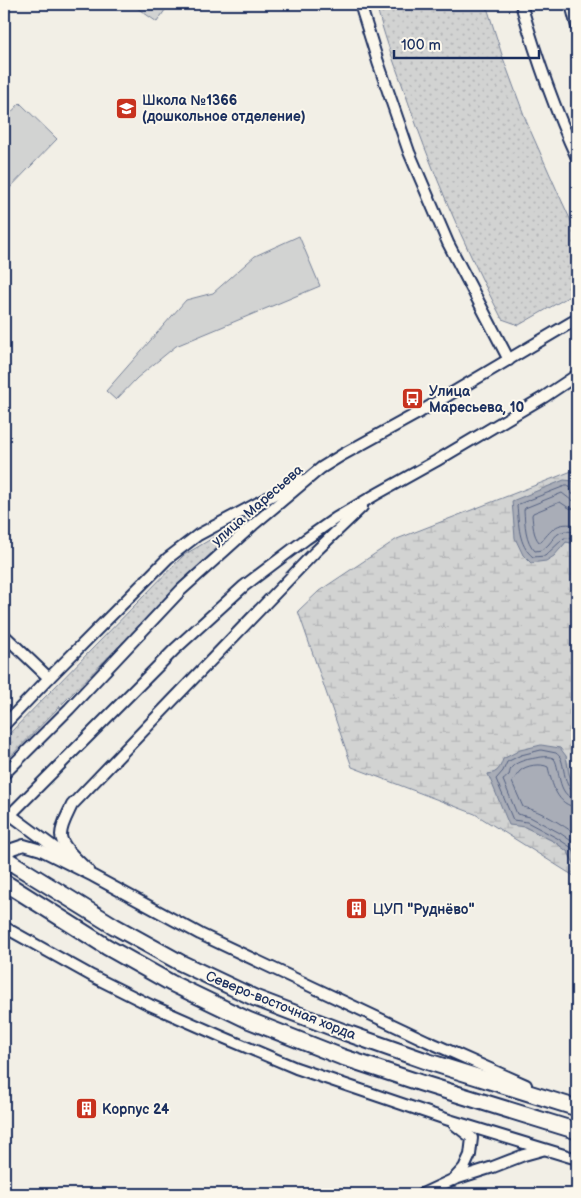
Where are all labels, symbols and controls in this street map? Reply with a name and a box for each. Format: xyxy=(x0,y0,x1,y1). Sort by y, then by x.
scale bar xyxy=(394,28,538,60)
text: 100 m xyxy=(401,36,441,55)
place label: Школа №1366 (дошкольное отделение) xyxy=(142,92,306,125)
school or university icon: Школа №1366 (дошкольное отделение) xyxy=(114,96,138,120)
place label: Улица Маресьева, 10 xyxy=(429,383,525,416)
bus stop icon: Улица Маресьева, 10 xyxy=(401,387,425,411)
street label: улица Маресьева xyxy=(208,461,307,550)
building icon: ЦУП "Руднёво" xyxy=(345,897,369,921)
place label: ЦУП "Руднёво" xyxy=(373,901,475,918)
street label: Северо-восточная хорда xyxy=(203,968,359,1044)
building icon: Корпус 24 xyxy=(74,1097,98,1121)
place label: Корпус 24 xyxy=(102,1101,170,1118)

